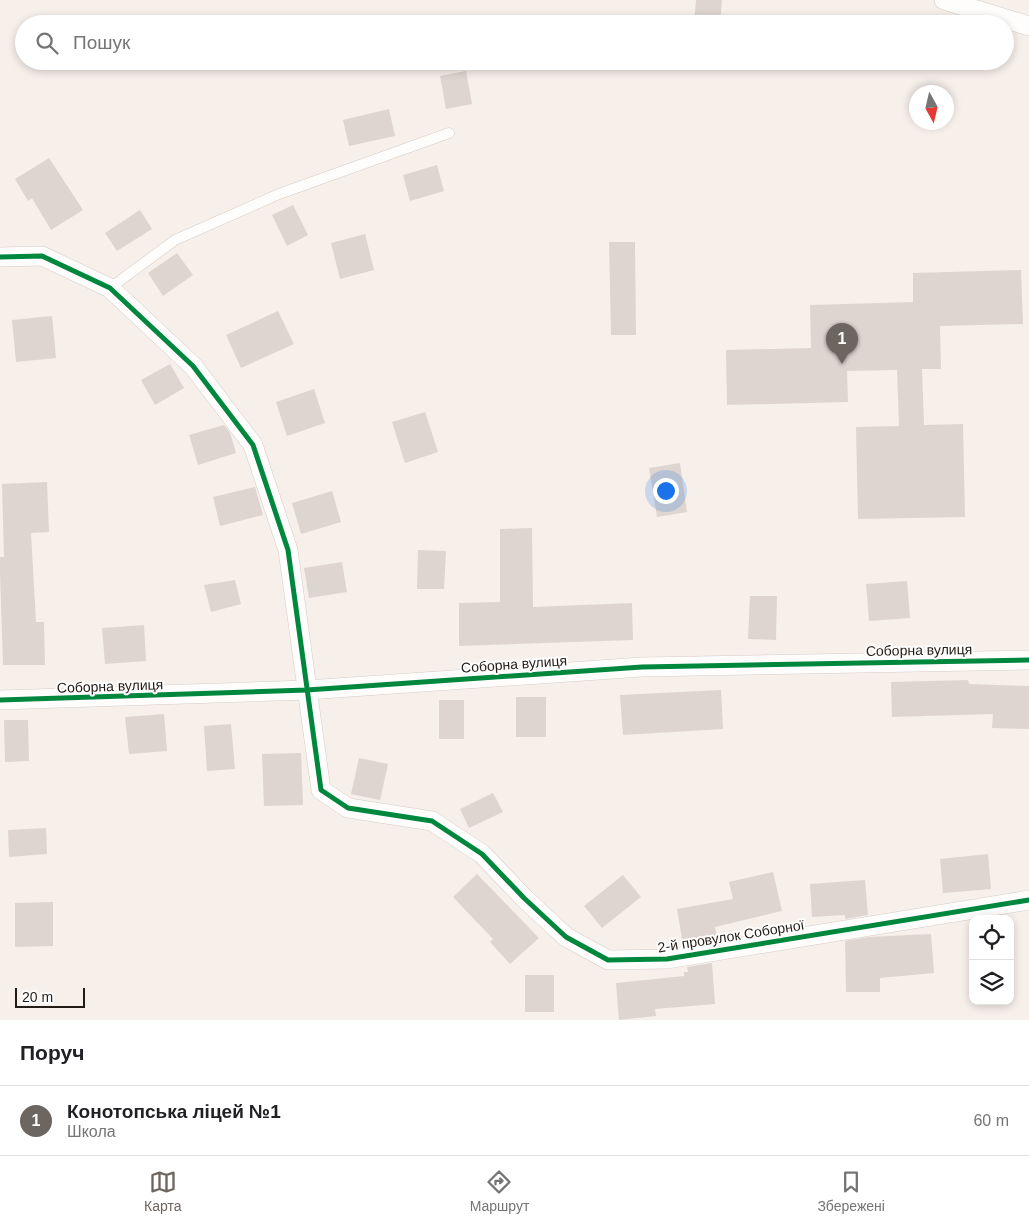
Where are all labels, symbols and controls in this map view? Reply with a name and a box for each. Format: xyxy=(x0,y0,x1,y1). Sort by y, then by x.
search box xyxy=(15,15,1014,70)
icon: search xyxy=(33,29,61,57)
text: Пошук xyxy=(73,32,130,53)
north arrow xyxy=(909,85,954,130)
pin: 1 xyxy=(826,323,858,364)
your location xyxy=(653,478,679,504)
street label: Соборна вулиця xyxy=(866,641,972,659)
street label: Соборна вулиця xyxy=(460,652,568,676)
street label: Соборна вулиця xyxy=(57,676,163,696)
map controls xyxy=(969,915,1014,1005)
button: locate xyxy=(969,915,1014,960)
street label: 2-й провулок Соборної xyxy=(657,916,806,955)
button: layers xyxy=(969,960,1014,1005)
scale bar xyxy=(15,985,85,1008)
text: 20 m xyxy=(22,989,53,1005)
text: Поруч xyxy=(20,1041,84,1064)
text: Конотопська ліцей №1 xyxy=(67,1101,281,1122)
text: 1 xyxy=(32,1112,40,1129)
text: 60 m xyxy=(973,1112,1009,1129)
text: Школа xyxy=(67,1123,116,1140)
tab: Карта xyxy=(144,1168,182,1214)
tab: Маршрут xyxy=(470,1168,529,1214)
tab: Збережені xyxy=(817,1168,885,1214)

